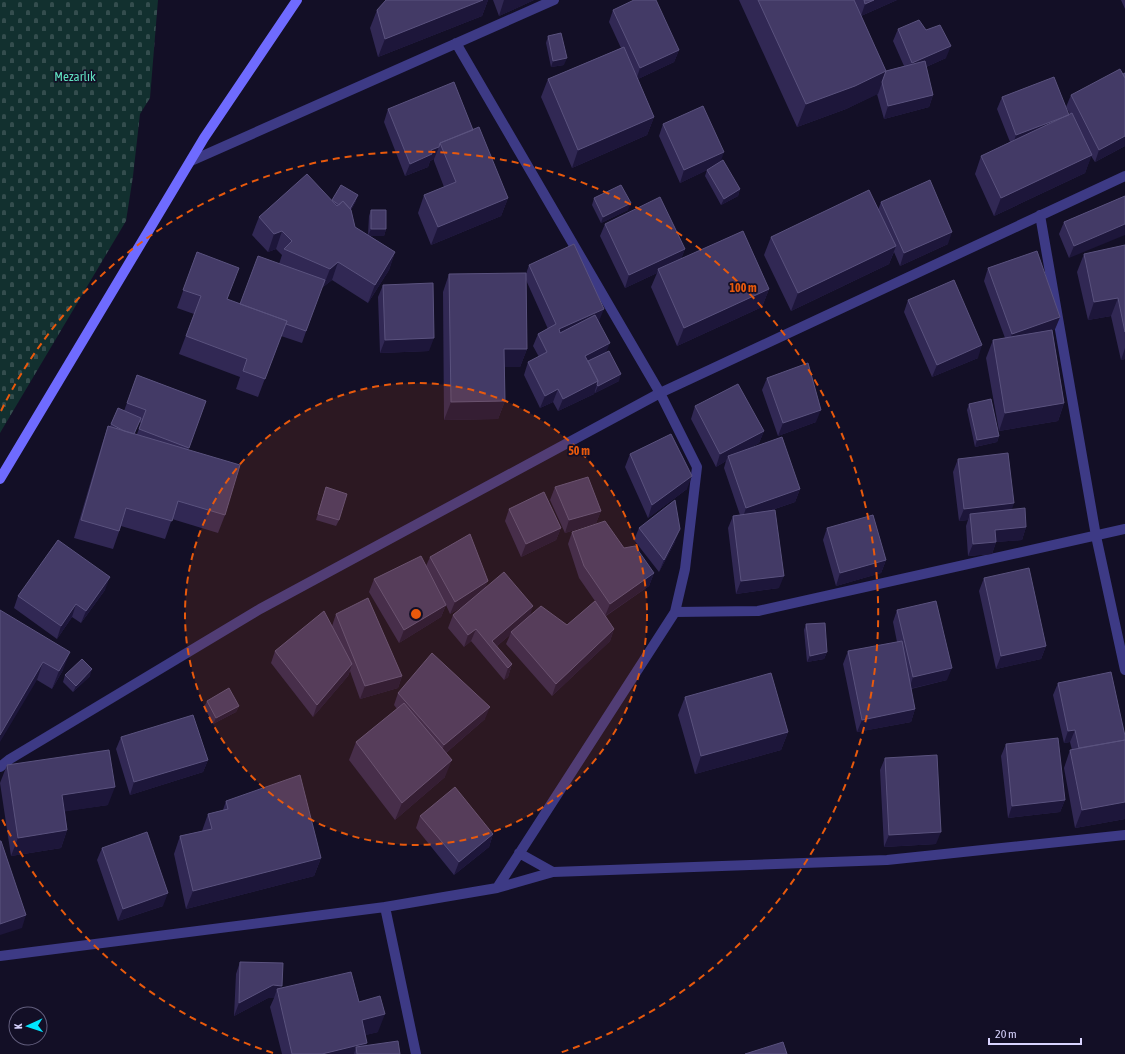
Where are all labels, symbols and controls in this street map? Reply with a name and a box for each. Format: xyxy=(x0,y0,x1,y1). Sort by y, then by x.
park label: Mezarlık xyxy=(54,69,96,84)
text: 100 m xyxy=(729,281,757,295)
text: 50 m xyxy=(568,444,590,458)
centre of rings xyxy=(409,607,423,621)
north arrow xyxy=(8,1006,48,1046)
scale bar xyxy=(989,1020,1081,1046)
text: K xyxy=(12,1023,24,1030)
text: 20 m xyxy=(995,1027,1017,1041)

